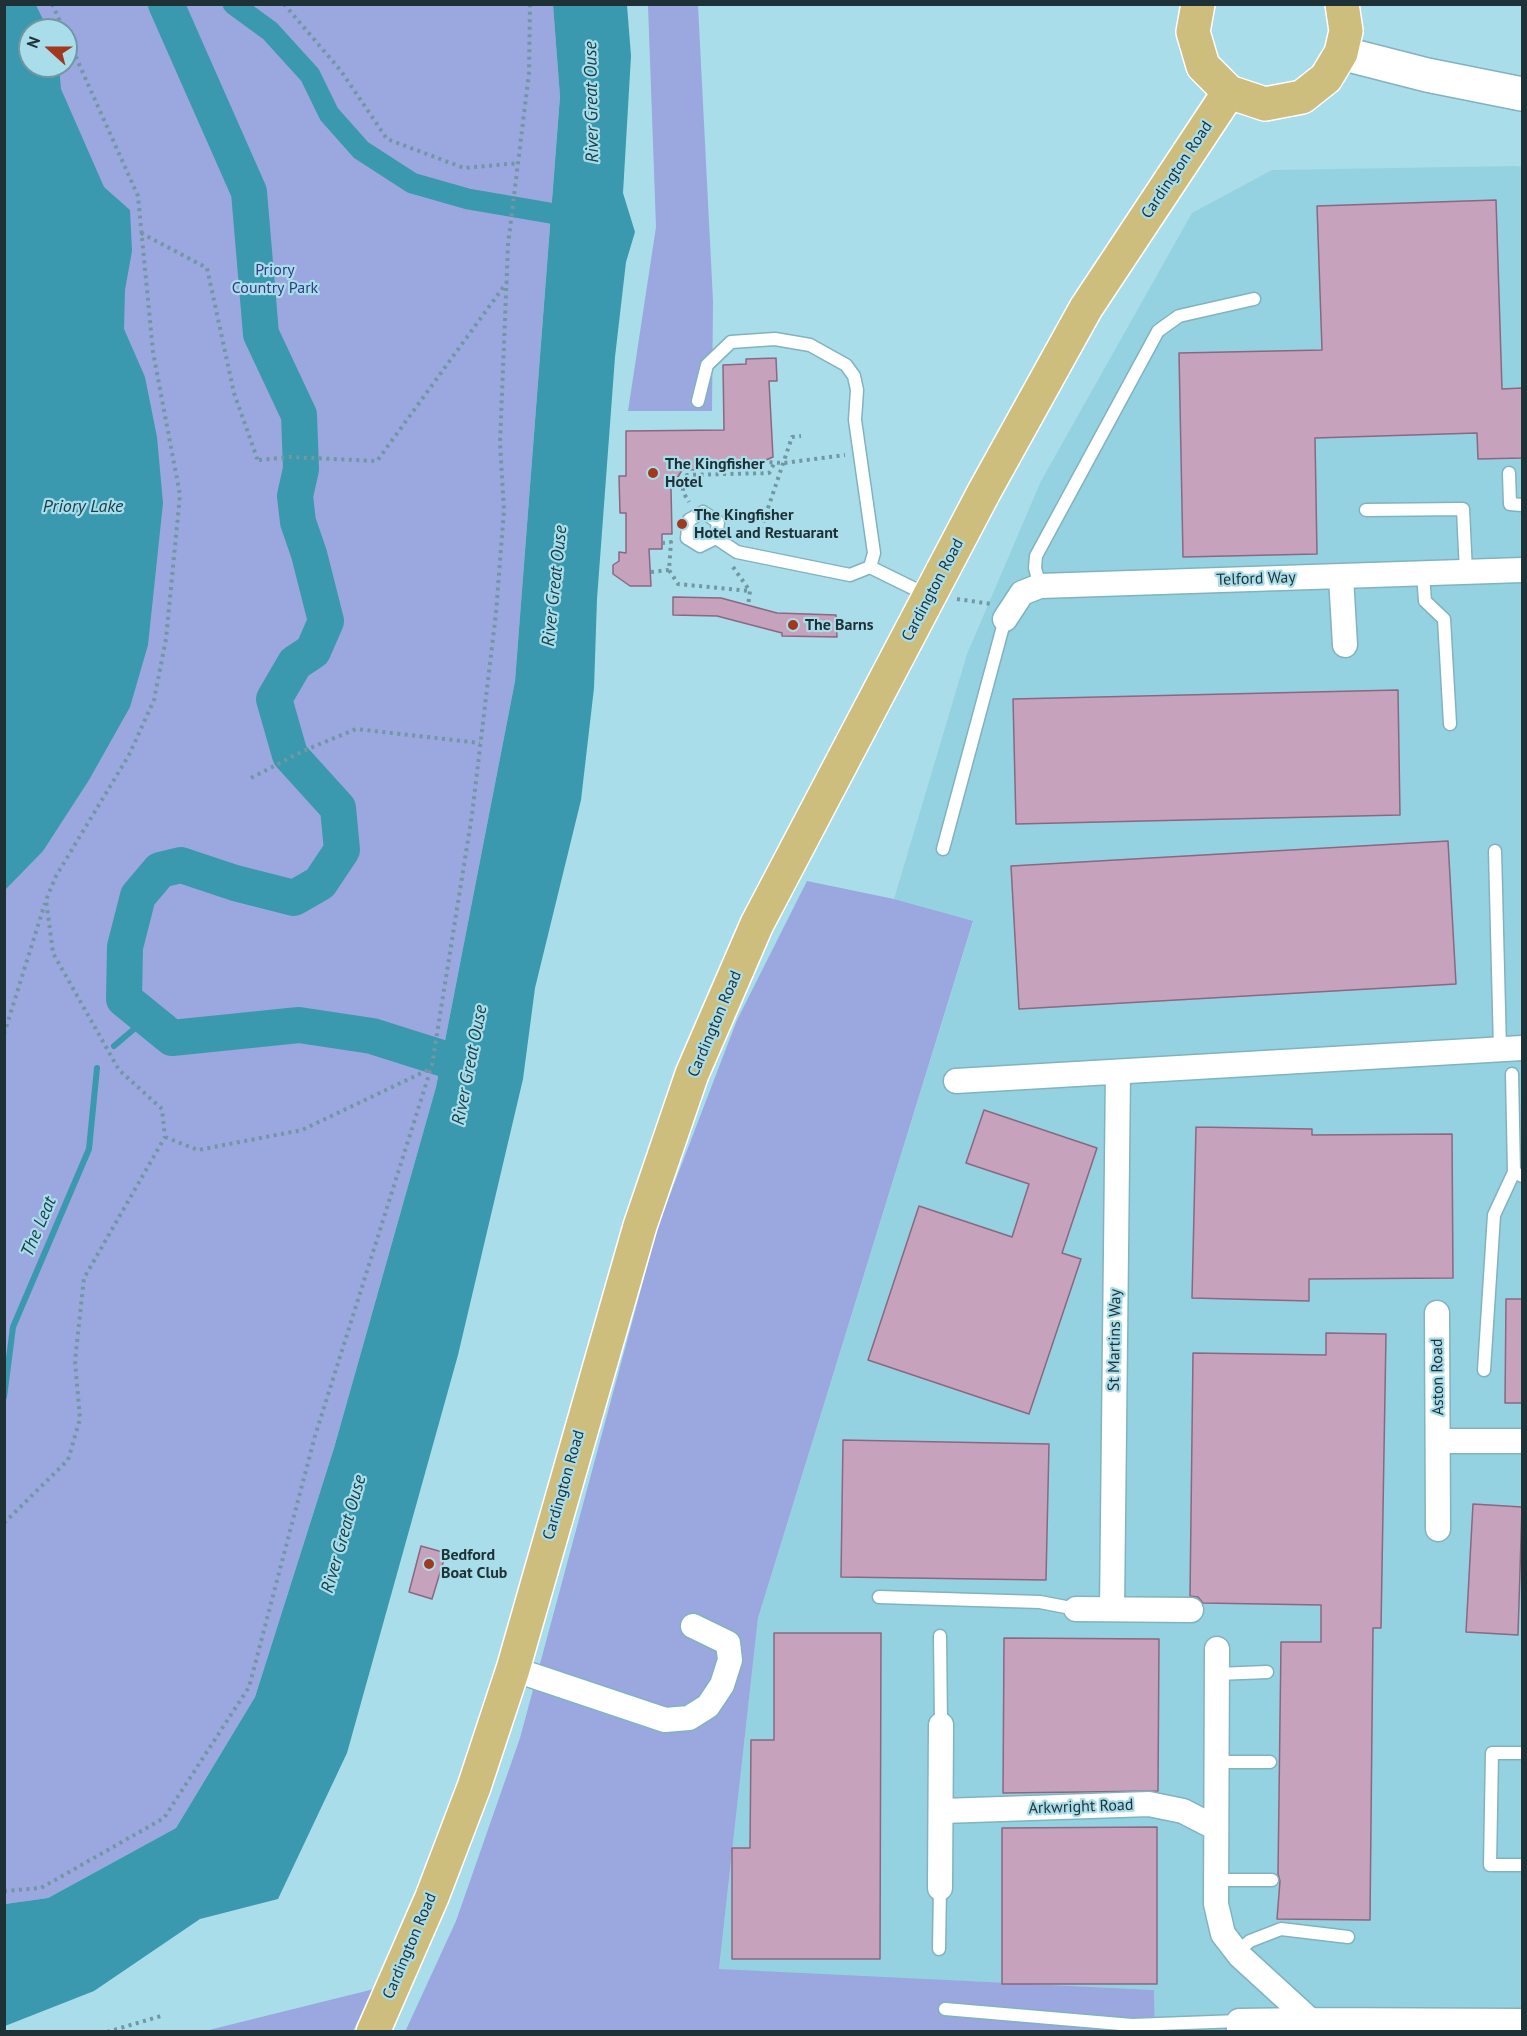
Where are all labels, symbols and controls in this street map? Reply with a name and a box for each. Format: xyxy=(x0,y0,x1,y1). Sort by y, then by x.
north arrow xyxy=(18,18,78,78)
text: N xyxy=(22,34,44,51)
water label: River Great Ouse xyxy=(580,41,604,163)
street label: Cardington Road xyxy=(1137,118,1217,222)
park label: Priory Country Park xyxy=(232,260,318,298)
place label: The Kingfisher Hotel xyxy=(665,454,765,492)
marker: The Kingfisher Hotel xyxy=(646,466,660,480)
water label: Priory Lake xyxy=(43,496,123,518)
place label: The Kingfisher Hotel and Restuarant xyxy=(694,505,838,543)
marker: The Kingfisher Hotel and Restuarant xyxy=(675,517,689,531)
water label: River Great Ouse xyxy=(538,524,572,648)
street label: Cardington Road xyxy=(898,536,968,644)
street label: Telford Way xyxy=(1216,568,1296,590)
place label: The Barns xyxy=(805,615,873,635)
marker: The Barns xyxy=(786,618,800,632)
street label: Cardington Road xyxy=(684,968,746,1080)
water label: River Great Ouse xyxy=(448,1003,492,1127)
water label: The Leat xyxy=(17,1194,61,1260)
street label: St Martins Way xyxy=(1105,1289,1125,1391)
street label: Aston Road xyxy=(1428,1338,1448,1416)
street label: Cardington Road xyxy=(539,1428,589,1542)
water label: River Great Ouse xyxy=(317,1473,371,1595)
place label: Bedford Boat Club xyxy=(441,1545,507,1583)
marker: Bedford Boat Club xyxy=(422,1557,436,1571)
street label: Arkwright Road xyxy=(1028,1796,1134,1818)
street label: Cardington Road xyxy=(379,1890,441,2002)

